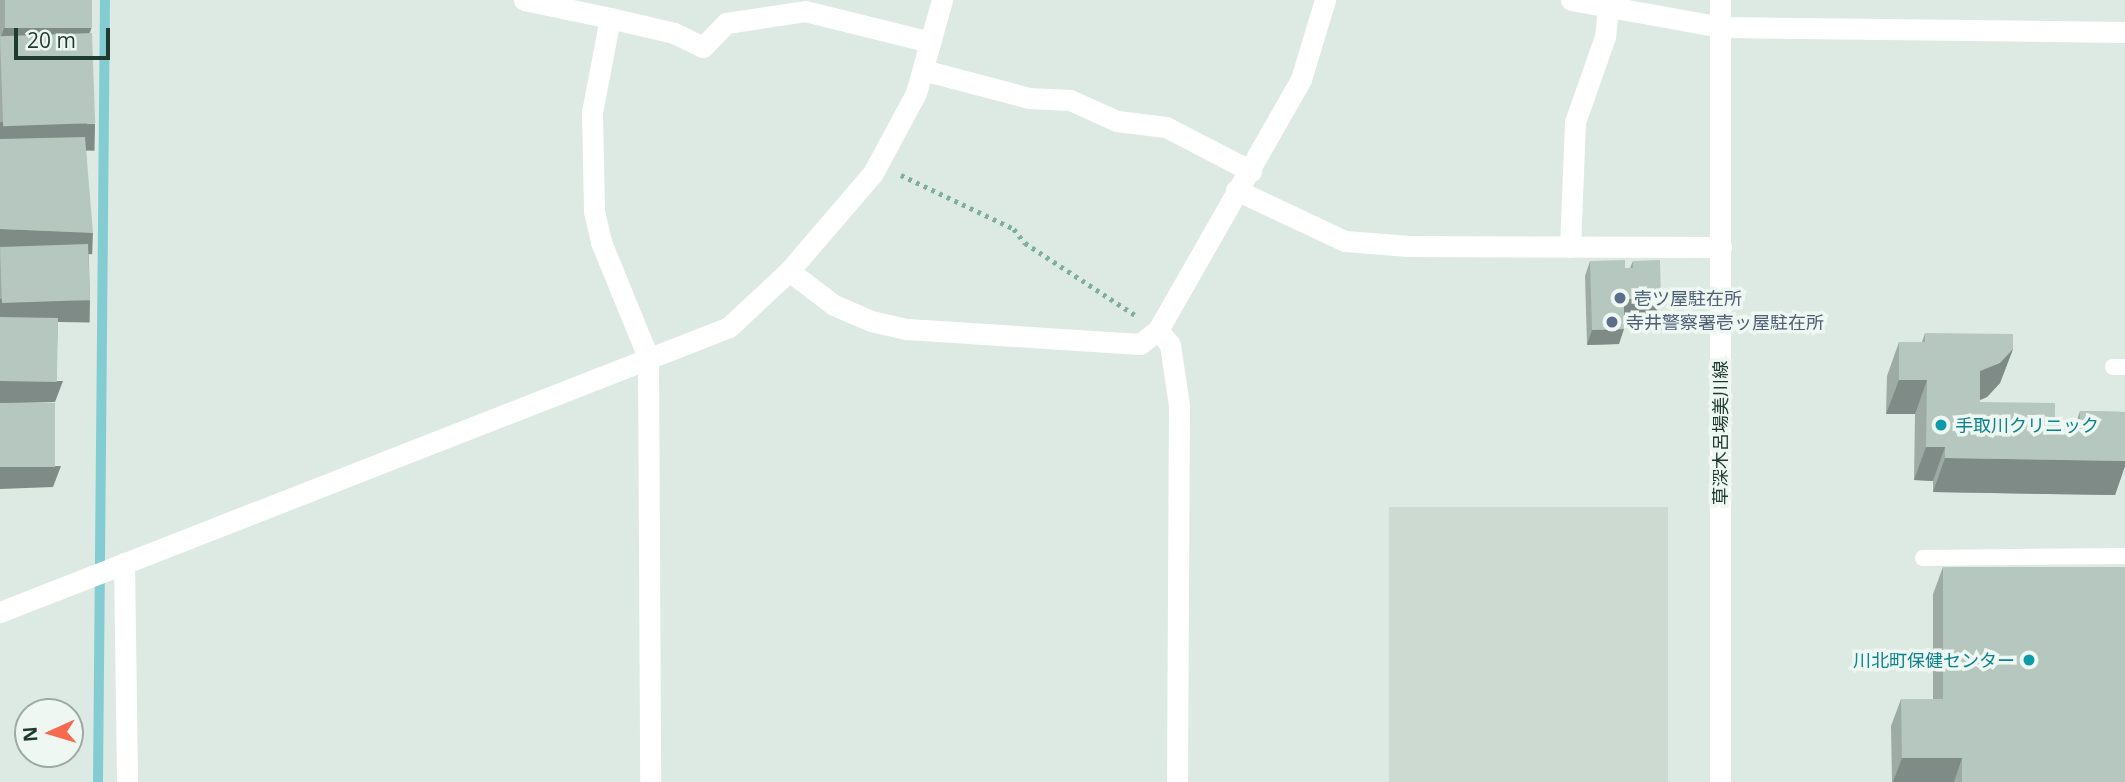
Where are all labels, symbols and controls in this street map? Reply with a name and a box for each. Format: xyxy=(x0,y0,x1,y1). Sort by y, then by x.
scale bar xyxy=(18,14,114,58)
text: 20 m xyxy=(27,26,76,54)
place label: 壱ツ屋駐在所 xyxy=(1634,287,1742,309)
marker: 壱ツ屋駐在所 xyxy=(1612,290,1628,306)
place label: 寺井警察署壱ッ屋駐在所 xyxy=(1626,311,1824,333)
marker: 寺井警察署壱ッ屋駐在所 xyxy=(1604,314,1620,330)
street label: 草深木呂場美川線 xyxy=(1709,361,1731,505)
place label: 手取川クリニック xyxy=(1955,414,2099,436)
marker: 手取川クリニック xyxy=(1933,417,1949,433)
place label: 川北町保健センター xyxy=(1853,649,2015,671)
marker: 川北町保健センター xyxy=(2021,652,2037,668)
north arrow xyxy=(14,698,84,768)
text: N xyxy=(17,726,44,743)

